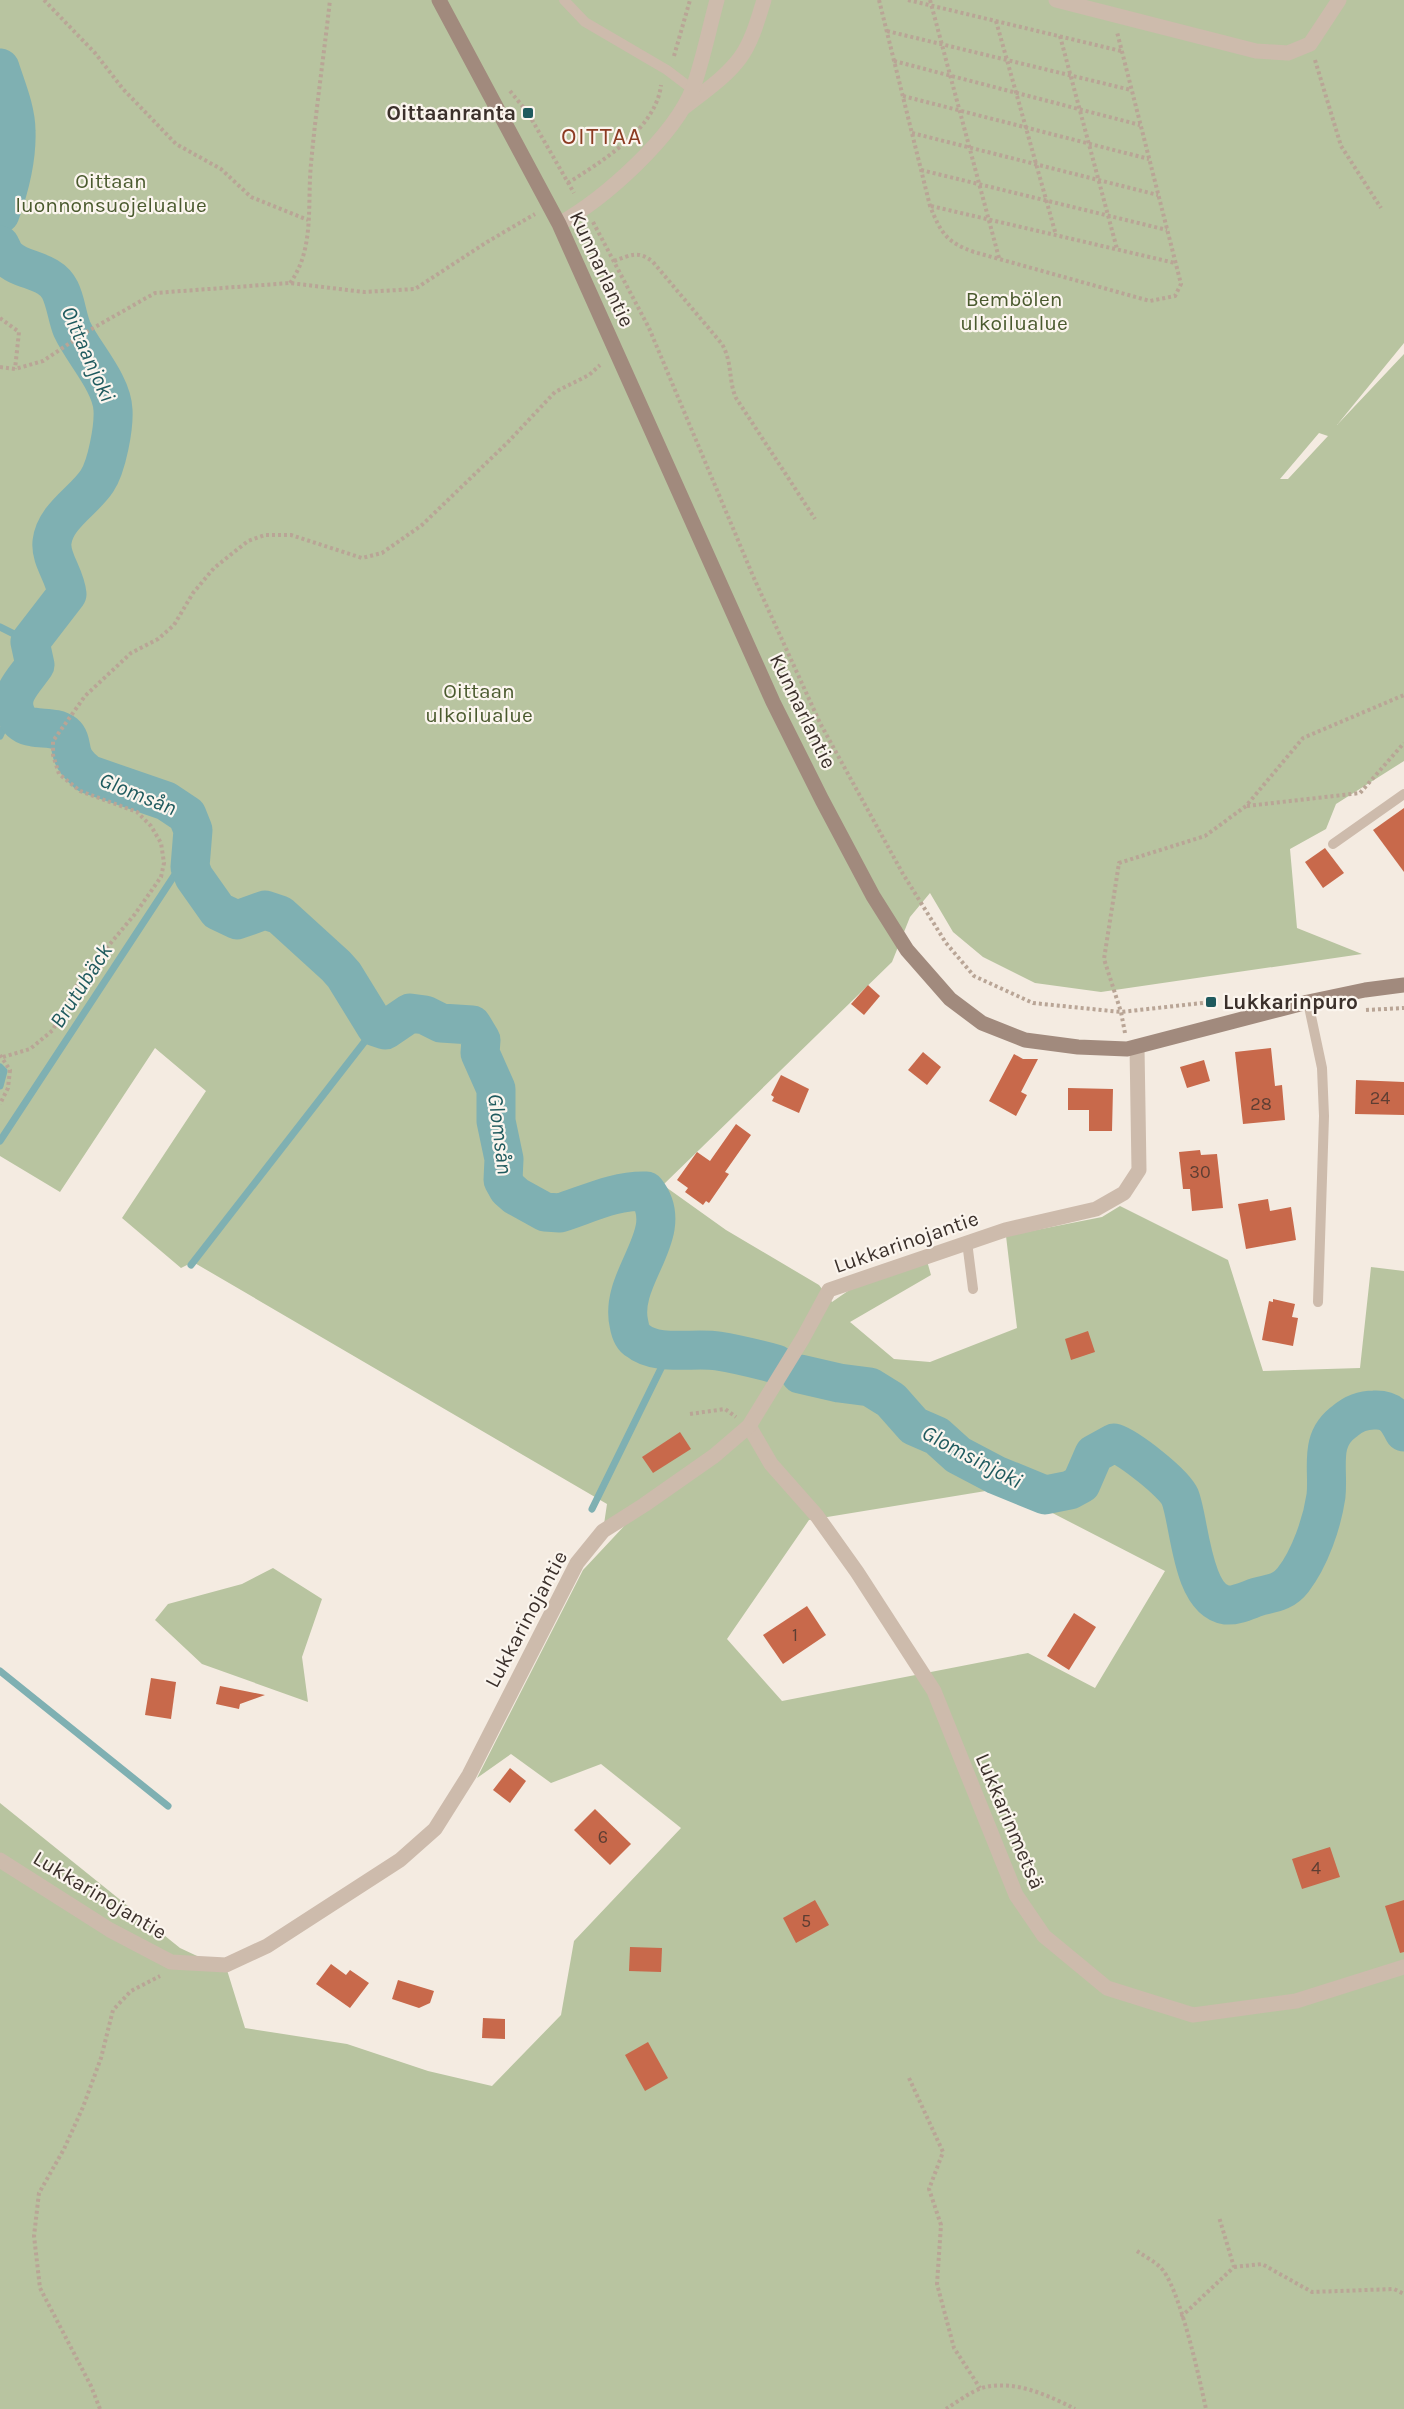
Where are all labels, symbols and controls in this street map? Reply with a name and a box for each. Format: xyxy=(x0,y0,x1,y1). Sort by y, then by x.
place label: Oittaanranta xyxy=(386,101,516,125)
marker: Oittaanranta xyxy=(521,106,535,120)
district label: OITTAA xyxy=(561,122,643,150)
park label: Oittaan luonnonsuojelualue xyxy=(15,169,207,217)
street label: Kunnarlantie xyxy=(565,207,639,331)
park label: Bembölen ulkoilualue xyxy=(960,287,1068,335)
water label: Oittaanjoki xyxy=(55,302,121,406)
street label: Kunnarlantie xyxy=(765,650,841,772)
park label: Oittaan ulkoilualue xyxy=(425,679,533,727)
water label: Glomsån xyxy=(96,767,180,821)
water label: Brutubäck xyxy=(44,938,118,1033)
place label: Lukkarinpuro xyxy=(1223,990,1358,1014)
marker: Lukkarinpuro xyxy=(1204,995,1218,1009)
house number: 24 xyxy=(1370,1087,1390,1109)
water label: Glomsån xyxy=(482,1092,518,1176)
house number: 28 xyxy=(1250,1093,1272,1115)
house number: 30 xyxy=(1189,1161,1211,1183)
street label: Lukkarinojantie xyxy=(830,1206,982,1278)
water label: Glomsinjoki xyxy=(917,1420,1027,1494)
street label: Lukkarinojantie xyxy=(480,1546,572,1692)
house number: 1 xyxy=(792,1624,798,1646)
street label: Lukkarinmetsä xyxy=(971,1749,1049,1893)
house number: 6 xyxy=(598,1826,608,1848)
street label: Lukkarinojantie xyxy=(29,1846,171,1944)
house number: 4 xyxy=(1311,1857,1321,1879)
house number: 5 xyxy=(801,1910,811,1932)

